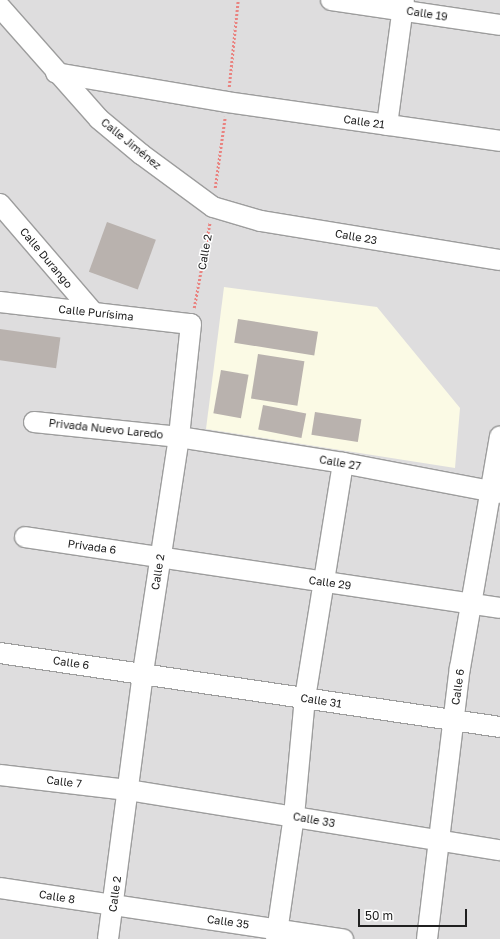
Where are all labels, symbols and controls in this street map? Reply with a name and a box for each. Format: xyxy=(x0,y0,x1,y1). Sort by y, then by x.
street label: Calle 19 xyxy=(405,4,449,24)
street label: Calle 21 xyxy=(343,113,385,131)
street label: Calle Jiménez xyxy=(98,116,164,172)
street label: Calle Durango xyxy=(17,225,75,291)
street label: Calle 23 xyxy=(334,227,378,247)
street label: Calle 2 xyxy=(195,233,215,271)
street label: Calle Purísima xyxy=(58,302,134,324)
street label: Privada Nuevo Laredo xyxy=(48,416,164,442)
street label: Calle 27 xyxy=(318,453,362,473)
street label: Privada 6 xyxy=(67,537,117,557)
street label: Calle 2 xyxy=(149,553,167,591)
street label: Calle 29 xyxy=(308,573,352,593)
street label: Calle 6 xyxy=(52,654,90,672)
street label: Calle 6 xyxy=(449,668,467,706)
street label: Calle 31 xyxy=(299,691,343,711)
street label: Calle 7 xyxy=(46,773,82,791)
street label: Calle 33 xyxy=(292,810,336,830)
street label: Calle 2 xyxy=(106,875,124,913)
street label: Calle 8 xyxy=(38,888,76,906)
scale bar xyxy=(360,901,469,927)
text: 50 m xyxy=(365,908,393,923)
street label: Calle 35 xyxy=(206,913,250,931)

